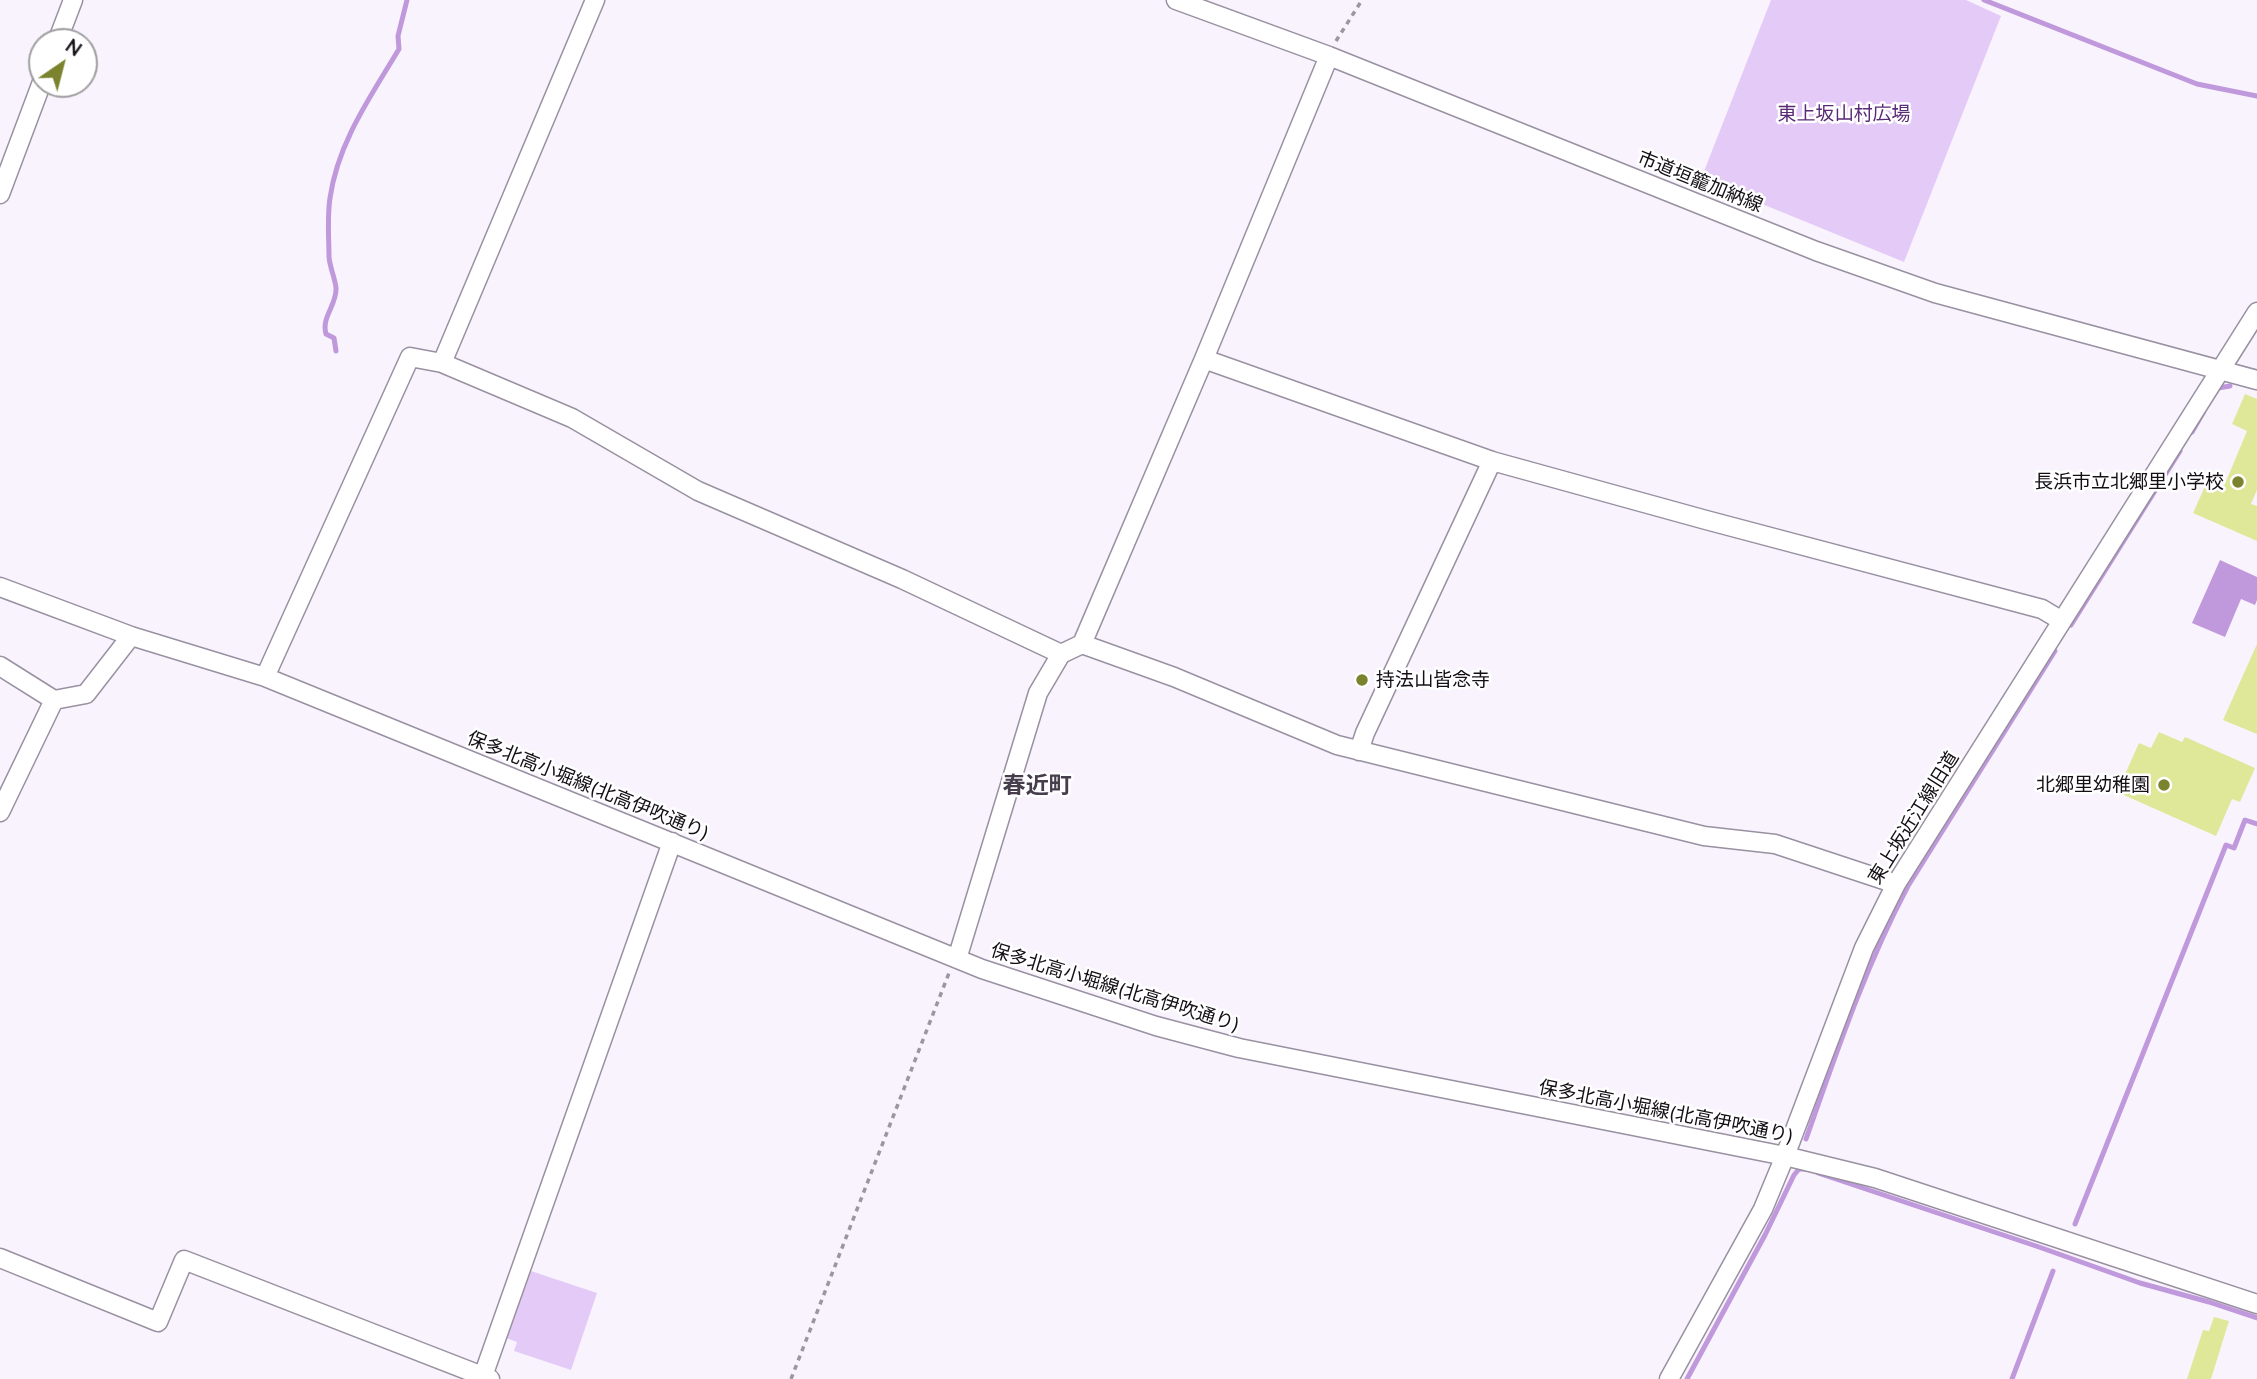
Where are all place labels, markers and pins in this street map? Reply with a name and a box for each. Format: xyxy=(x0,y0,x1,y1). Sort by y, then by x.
place label: 長浜市立北郷里小学校 xyxy=(2034,471,2224,493)
marker: 長浜市立北郷里小学校 xyxy=(2230,474,2246,490)
place label: 持法山皆念寺 xyxy=(1376,669,1490,691)
marker: 持法山皆念寺 xyxy=(1354,672,1370,688)
place label: 北郷里幼稚園 xyxy=(2036,774,2150,796)
marker: 北郷里幼稚園 xyxy=(2156,777,2172,793)

